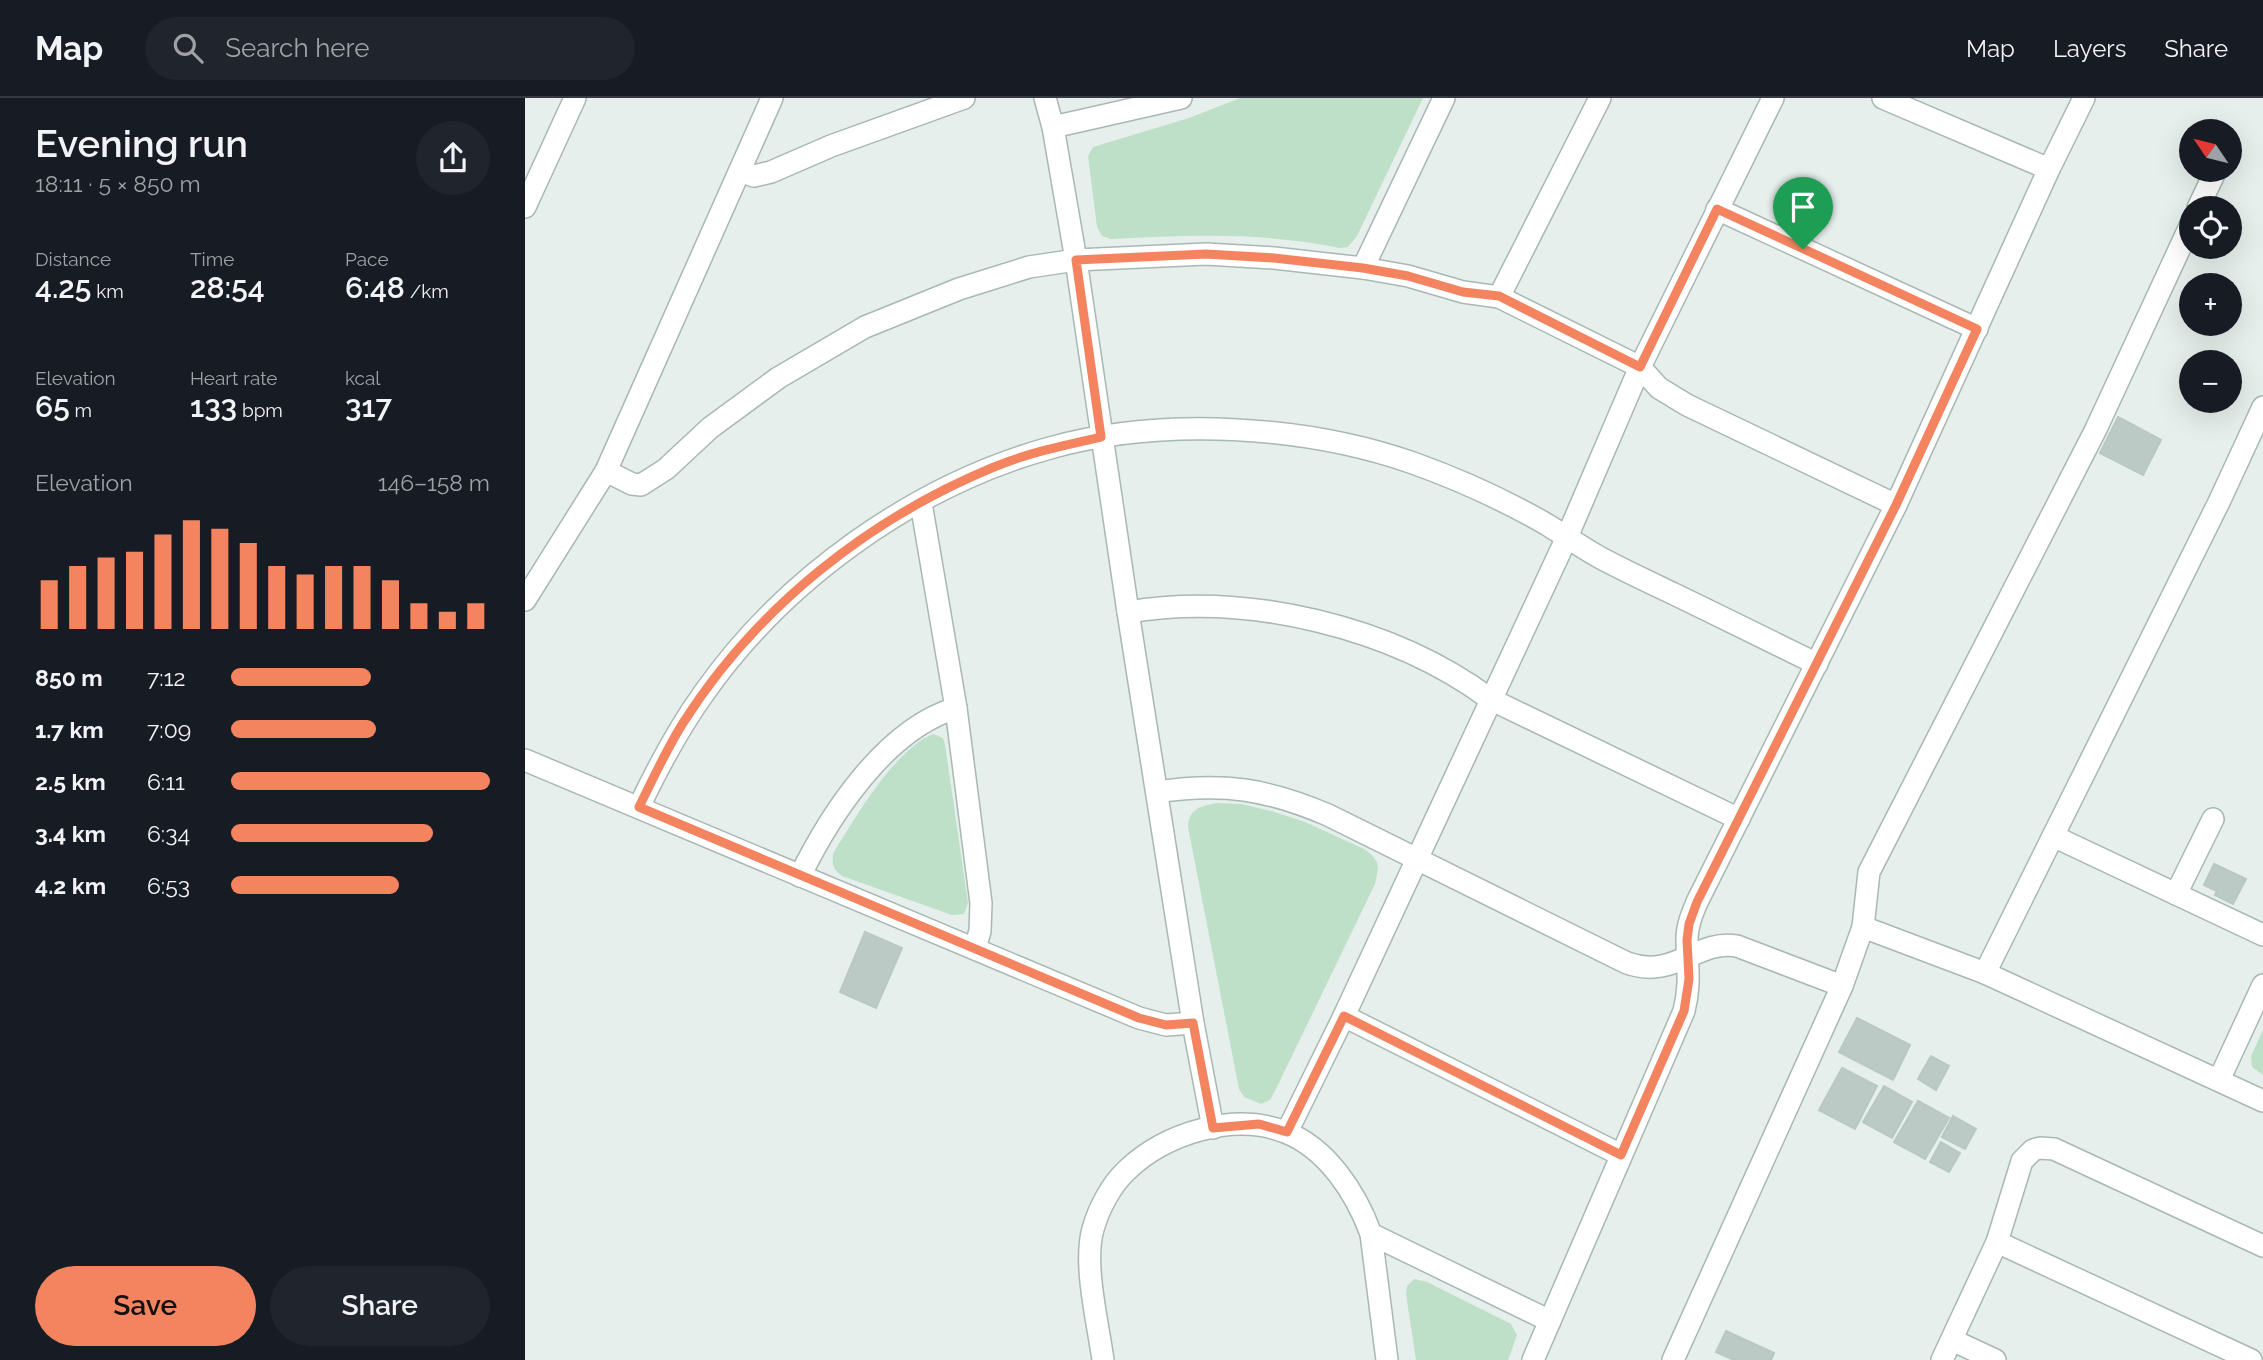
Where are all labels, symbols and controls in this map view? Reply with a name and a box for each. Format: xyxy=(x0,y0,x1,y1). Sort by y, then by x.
search box xyxy=(145,17,635,80)
text: Map xyxy=(35,29,103,68)
icon: search xyxy=(169,29,207,67)
text: Search here xyxy=(225,33,370,63)
text: Map xyxy=(1966,34,2015,63)
text: Layers xyxy=(2053,34,2126,63)
text: Share xyxy=(2164,34,2228,63)
north arrow xyxy=(2179,119,2242,182)
map controls xyxy=(2179,119,2242,413)
text: Evening run xyxy=(35,121,248,166)
button: share xyxy=(416,121,490,195)
text: 18:11 · 5 × 850 m xyxy=(35,170,201,197)
pin xyxy=(1773,177,1833,249)
icon: arrive xyxy=(1784,188,1822,226)
button: locate xyxy=(2179,196,2242,259)
text: Distance xyxy=(35,248,111,270)
text: Time xyxy=(190,248,234,270)
text: Pace xyxy=(345,248,389,270)
text: 4.25 xyxy=(35,270,91,305)
text: 28:54 xyxy=(190,270,265,305)
text: 6:48 xyxy=(345,270,405,305)
button: + xyxy=(2179,273,2242,336)
text: km xyxy=(91,280,124,302)
text: /km xyxy=(405,280,449,302)
button: − xyxy=(2179,350,2242,413)
text: Elevation xyxy=(35,367,116,389)
text: Heart rate xyxy=(190,367,278,389)
text: kcal xyxy=(345,367,381,389)
text: 65 xyxy=(35,389,70,424)
text: 133 xyxy=(190,389,237,424)
text: 317 xyxy=(345,389,392,424)
text: m xyxy=(70,399,92,421)
text: bpm xyxy=(237,399,283,421)
text: Elevation xyxy=(35,469,133,496)
text: 146–158 m xyxy=(378,469,490,496)
text: 850 m xyxy=(35,664,103,691)
text: 7:12 xyxy=(147,664,185,691)
text: 1.7 km xyxy=(35,716,104,743)
text: 7:09 xyxy=(147,716,191,743)
text: 2.5 km xyxy=(35,768,106,795)
text: 6:11 xyxy=(147,768,185,795)
text: 3.4 km xyxy=(35,820,106,847)
text: 6:34 xyxy=(147,820,190,847)
text: 4.2 km xyxy=(35,872,106,899)
text: 6:53 xyxy=(147,872,190,899)
button: Save xyxy=(35,1266,256,1346)
button: Share xyxy=(270,1266,490,1346)

